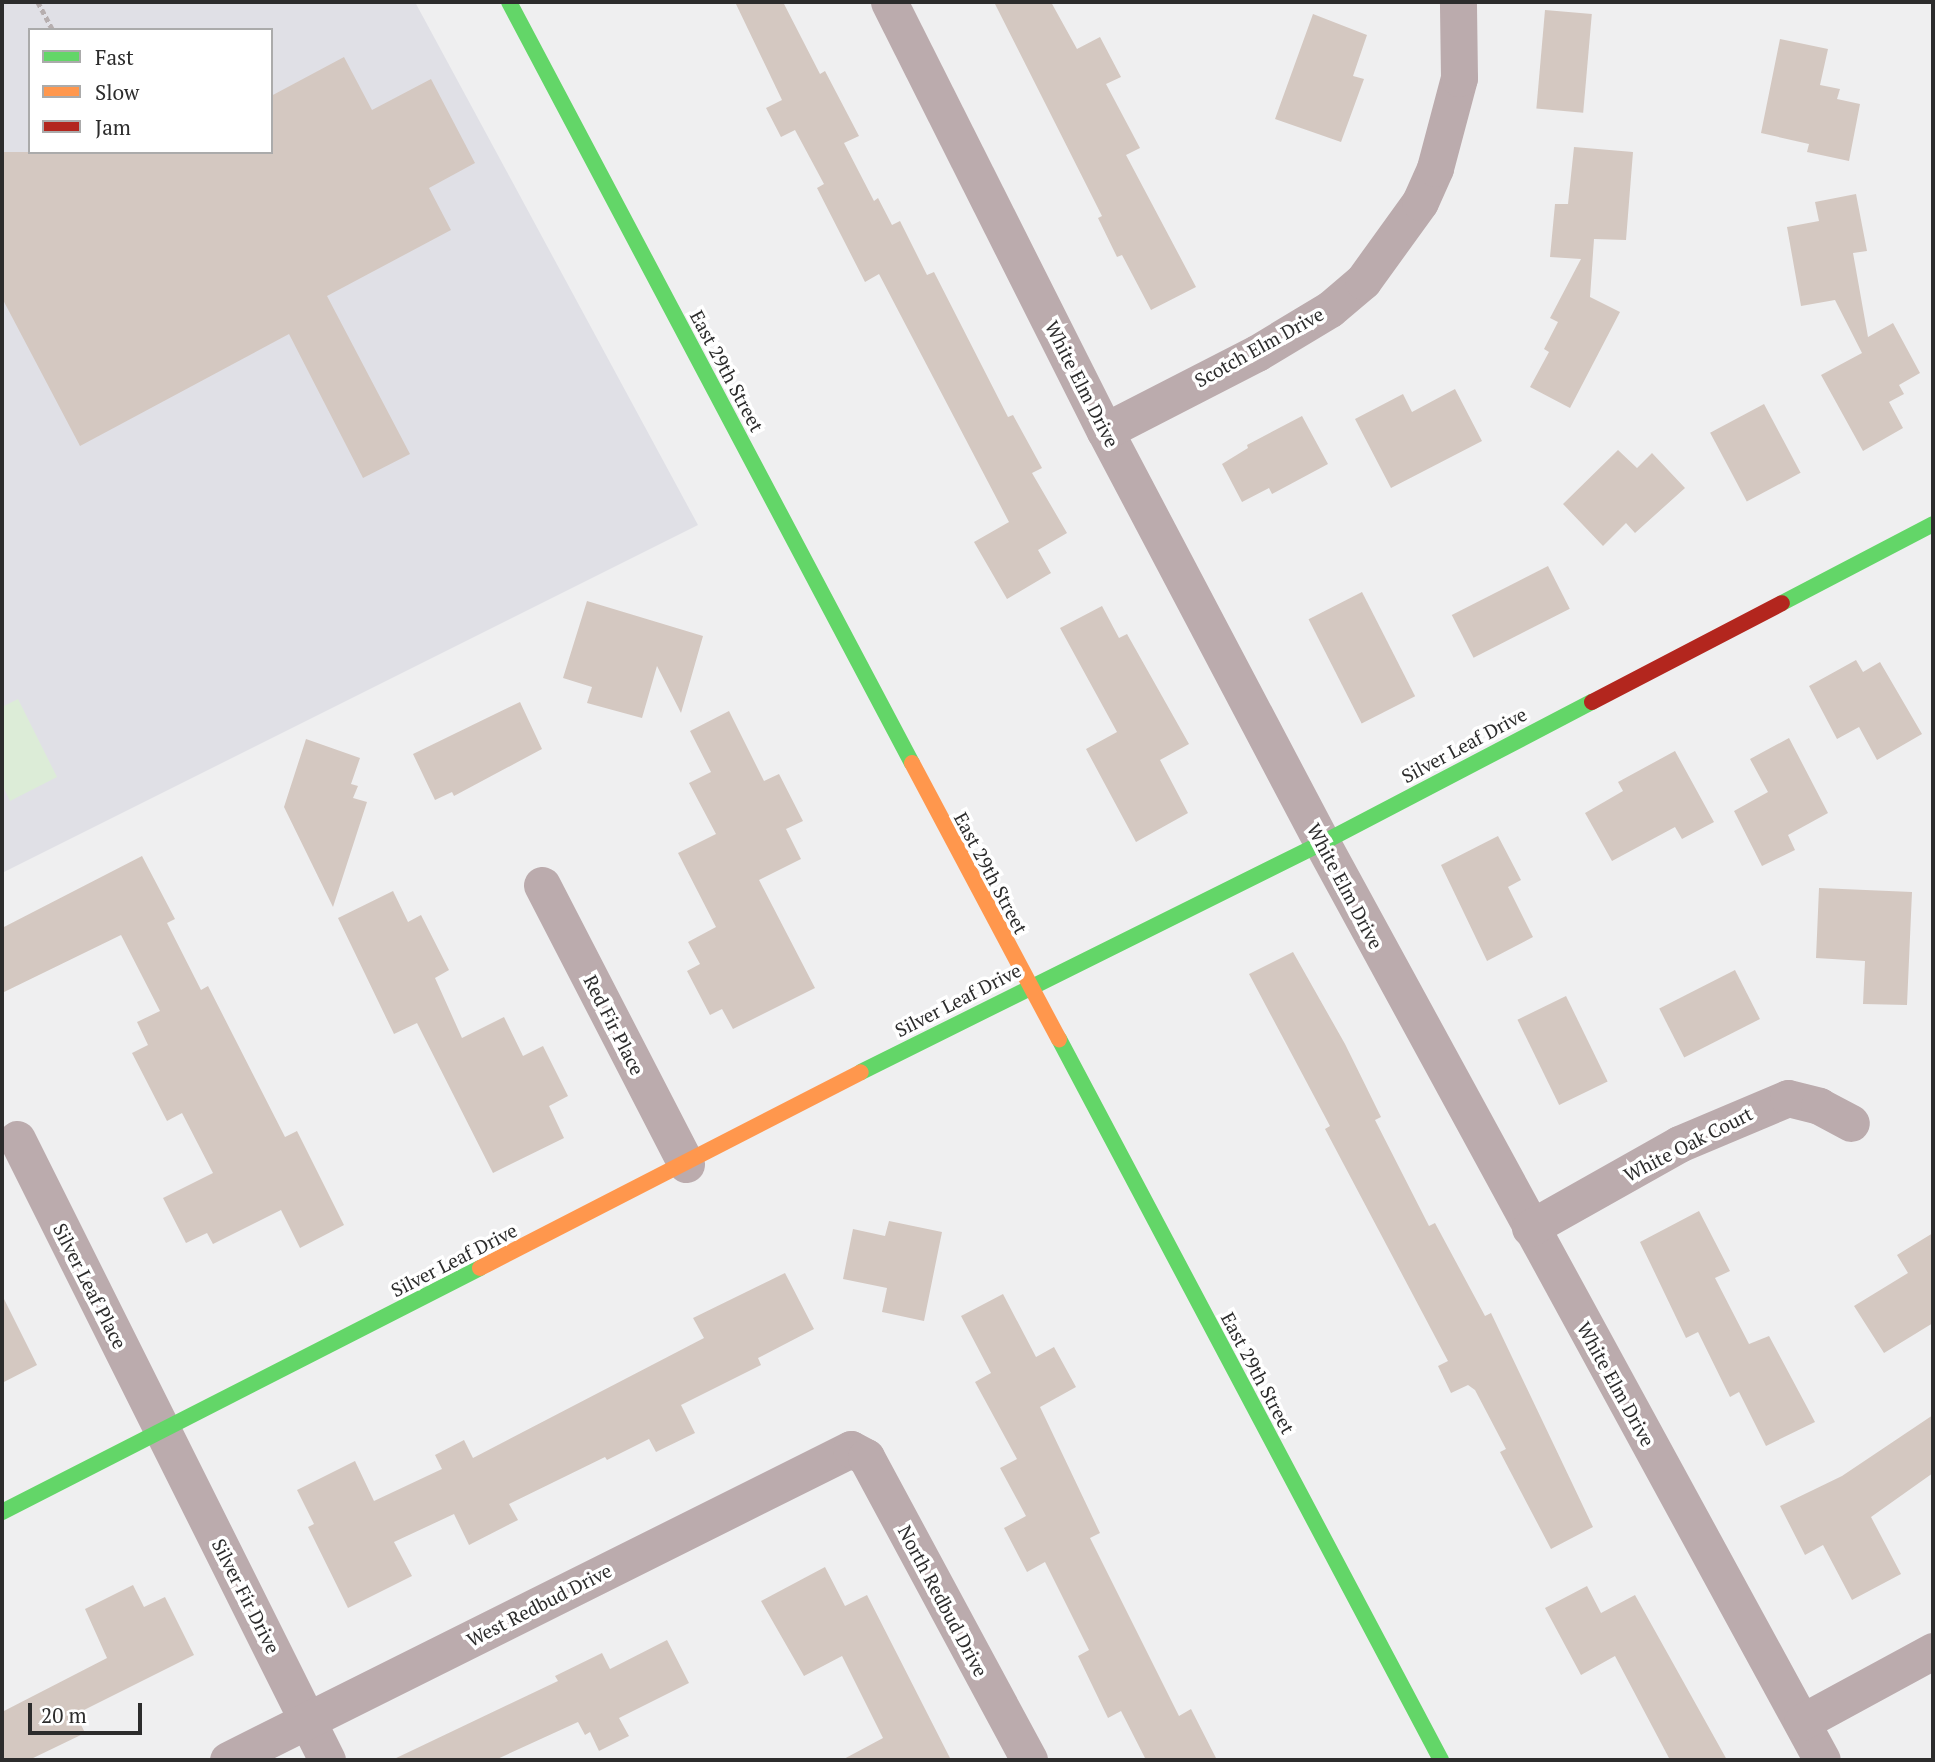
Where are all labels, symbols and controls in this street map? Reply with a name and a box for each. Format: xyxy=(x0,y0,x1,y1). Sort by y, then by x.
legend xyxy=(28,28,273,154)
text: Fast xyxy=(95,43,134,71)
text: Slow xyxy=(95,78,139,106)
text: Jam xyxy=(95,113,131,141)
street label: Scotch Elm Drive xyxy=(1191,302,1327,392)
street label: East 29th Street xyxy=(685,306,769,436)
street label: White Elm Drive xyxy=(1040,317,1124,451)
street label: Silver Leaf Drive xyxy=(1398,702,1530,788)
street label: East 29th Street xyxy=(949,808,1033,938)
street label: White Elm Drive xyxy=(1302,819,1388,953)
street label: Silver Leaf Drive xyxy=(891,958,1025,1042)
street label: Red Fir Place xyxy=(579,971,649,1079)
street label: White Oak Court xyxy=(1620,1102,1756,1186)
street label: Silver Leaf Drive xyxy=(387,1218,521,1302)
street label: Silver Leaf Place xyxy=(49,1219,131,1353)
street label: East 29th Street xyxy=(1216,1308,1300,1438)
street label: White Elm Drive xyxy=(1572,1318,1660,1450)
street label: North Redbud Drive xyxy=(893,1521,993,1681)
street label: Silver Fir Drive xyxy=(207,1535,285,1657)
street label: West Redbud Drive xyxy=(463,1559,615,1651)
scale bar xyxy=(32,1688,145,1732)
text: 20 m xyxy=(41,1701,87,1729)

